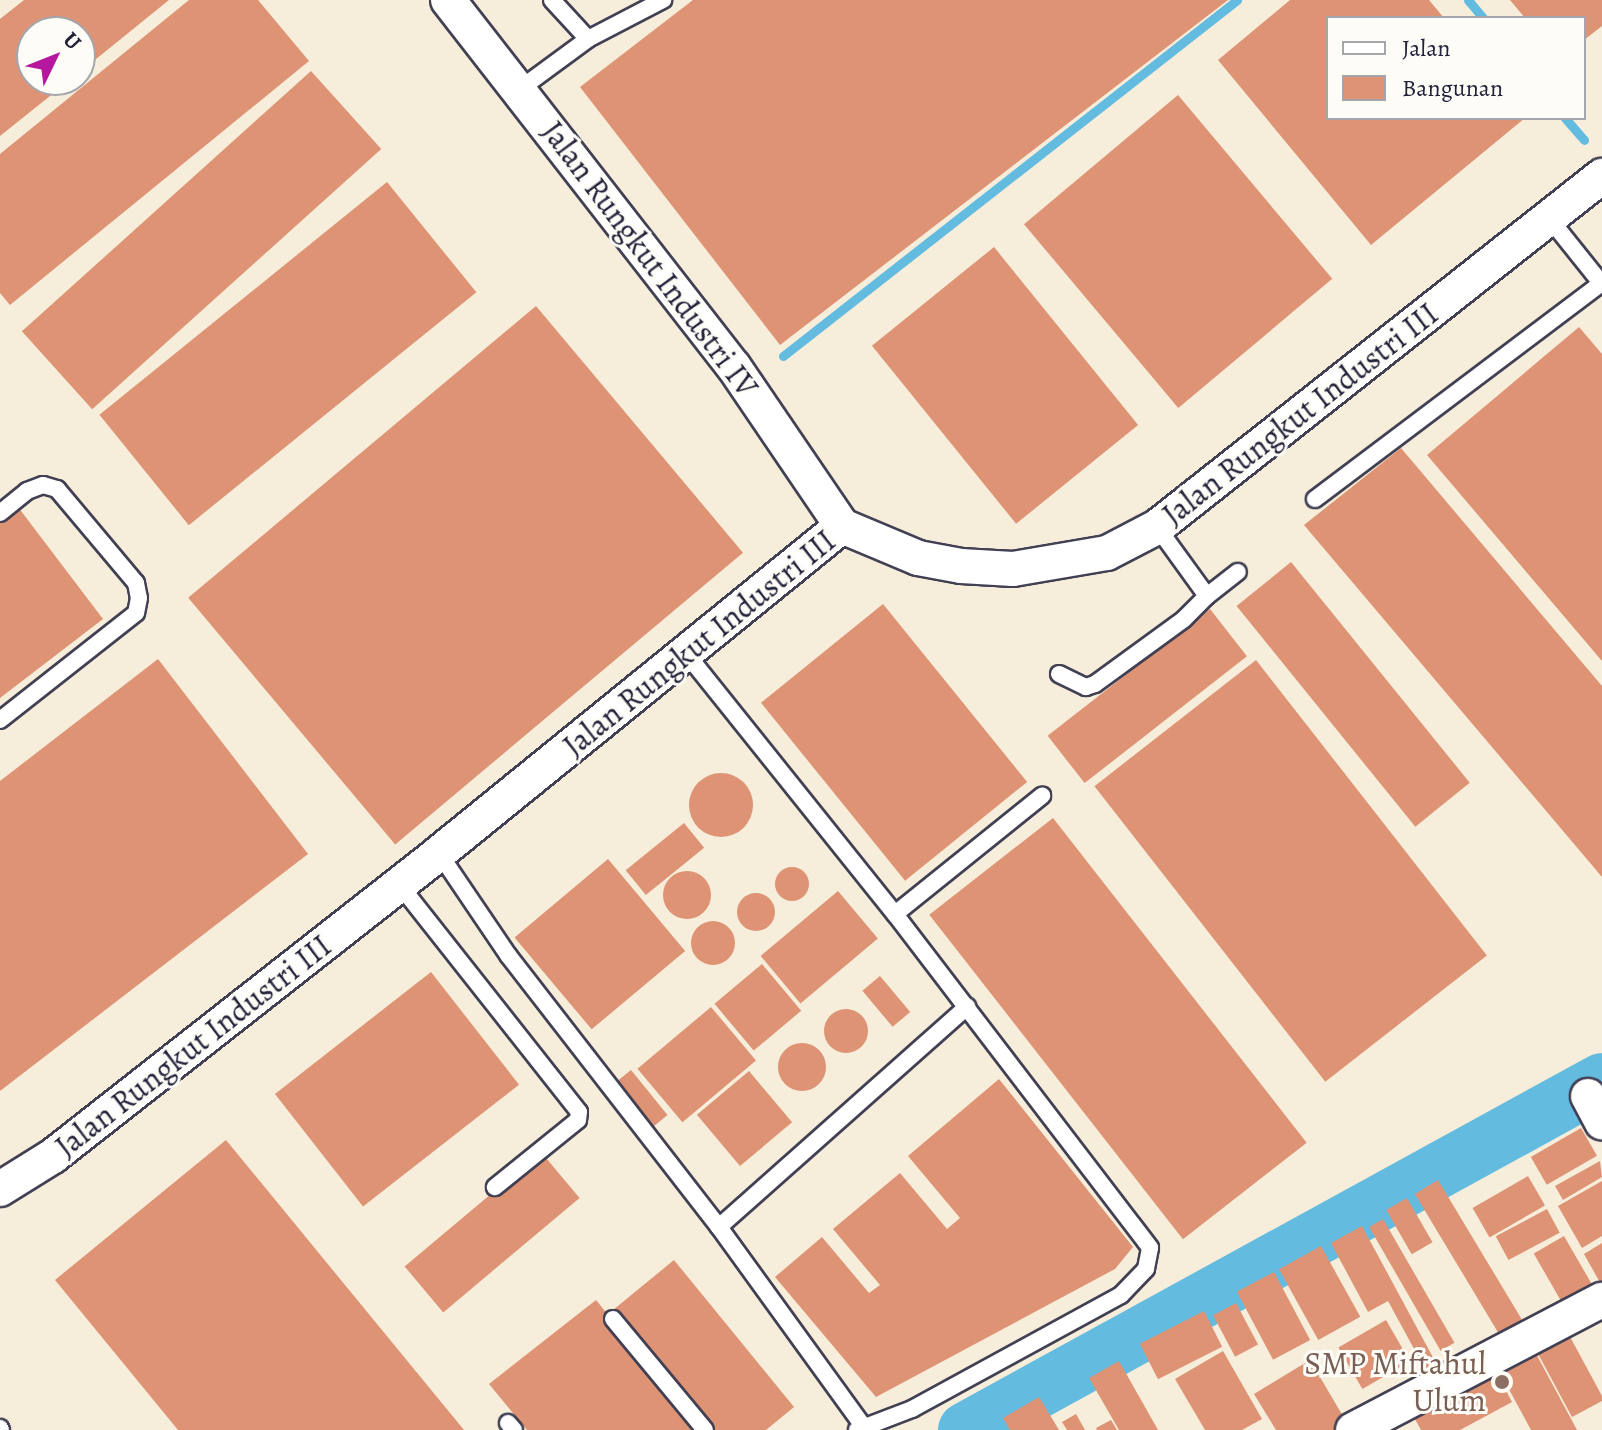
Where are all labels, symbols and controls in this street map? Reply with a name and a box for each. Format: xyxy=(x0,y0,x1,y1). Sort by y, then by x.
north arrow xyxy=(16,16,96,96)
legend xyxy=(1326,16,1586,120)
text: U xyxy=(56,25,88,57)
text: Jalan xyxy=(1402,32,1451,64)
text: Bangunan xyxy=(1402,72,1503,104)
street label: Jalan Rungkut Industri IV xyxy=(534,113,766,405)
street label: Jalan Rungkut Industri III xyxy=(1154,294,1446,534)
street label: Jalan Rungkut Industri III xyxy=(555,521,843,765)
street label: Jalan Rungkut Industri III xyxy=(47,926,339,1166)
place label: SMP Miftahul Ulum xyxy=(1304,1345,1486,1420)
marker: SMP Miftahul Ulum xyxy=(1493,1373,1511,1391)

